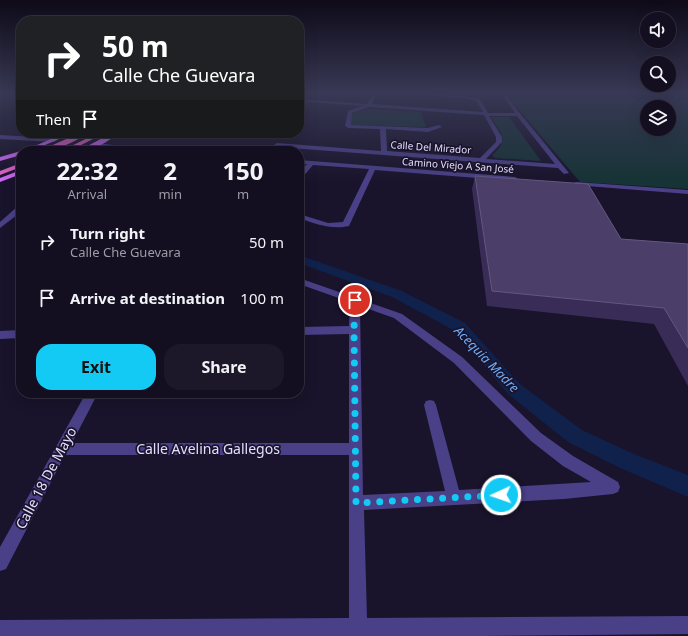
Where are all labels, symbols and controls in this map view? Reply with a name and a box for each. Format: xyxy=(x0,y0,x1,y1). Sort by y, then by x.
map controls xyxy=(640,12,676,136)
button: sound xyxy=(640,12,676,48)
text: 50 m xyxy=(102,27,169,65)
icon: right xyxy=(36,32,88,84)
button: search xyxy=(640,56,676,92)
text: Calle Che Guevara xyxy=(102,63,255,87)
button: layers xyxy=(640,100,676,136)
icon: arrive xyxy=(79,108,101,130)
text: Then xyxy=(36,109,71,129)
street label: Calle Del Mirador xyxy=(390,137,472,157)
text: 22:32 xyxy=(56,154,118,187)
text: 2 xyxy=(163,154,177,187)
text: 150 xyxy=(222,154,264,187)
street label: Camino Viejo A San José xyxy=(402,154,515,176)
text: Arrival xyxy=(67,185,107,203)
text: min xyxy=(158,185,182,203)
text: m xyxy=(237,185,249,203)
text: Turn right xyxy=(70,223,145,243)
icon: right xyxy=(36,231,58,253)
text: 50 m xyxy=(249,232,284,252)
text: Calle Che Guevara xyxy=(70,243,181,261)
pin xyxy=(338,283,372,317)
icon: arrive xyxy=(36,287,58,309)
text: Arrive at destination xyxy=(70,288,225,308)
text: 100 m xyxy=(240,288,284,308)
icon: arrive xyxy=(344,289,366,311)
water label: Acequia Madre xyxy=(450,321,524,397)
button: Exit xyxy=(36,344,156,390)
button: Share xyxy=(164,344,284,390)
street label: Calle 18 De Mayo xyxy=(11,423,80,532)
street label: Calle Avelina Gallegos xyxy=(136,439,280,458)
position arrow xyxy=(480,474,522,516)

